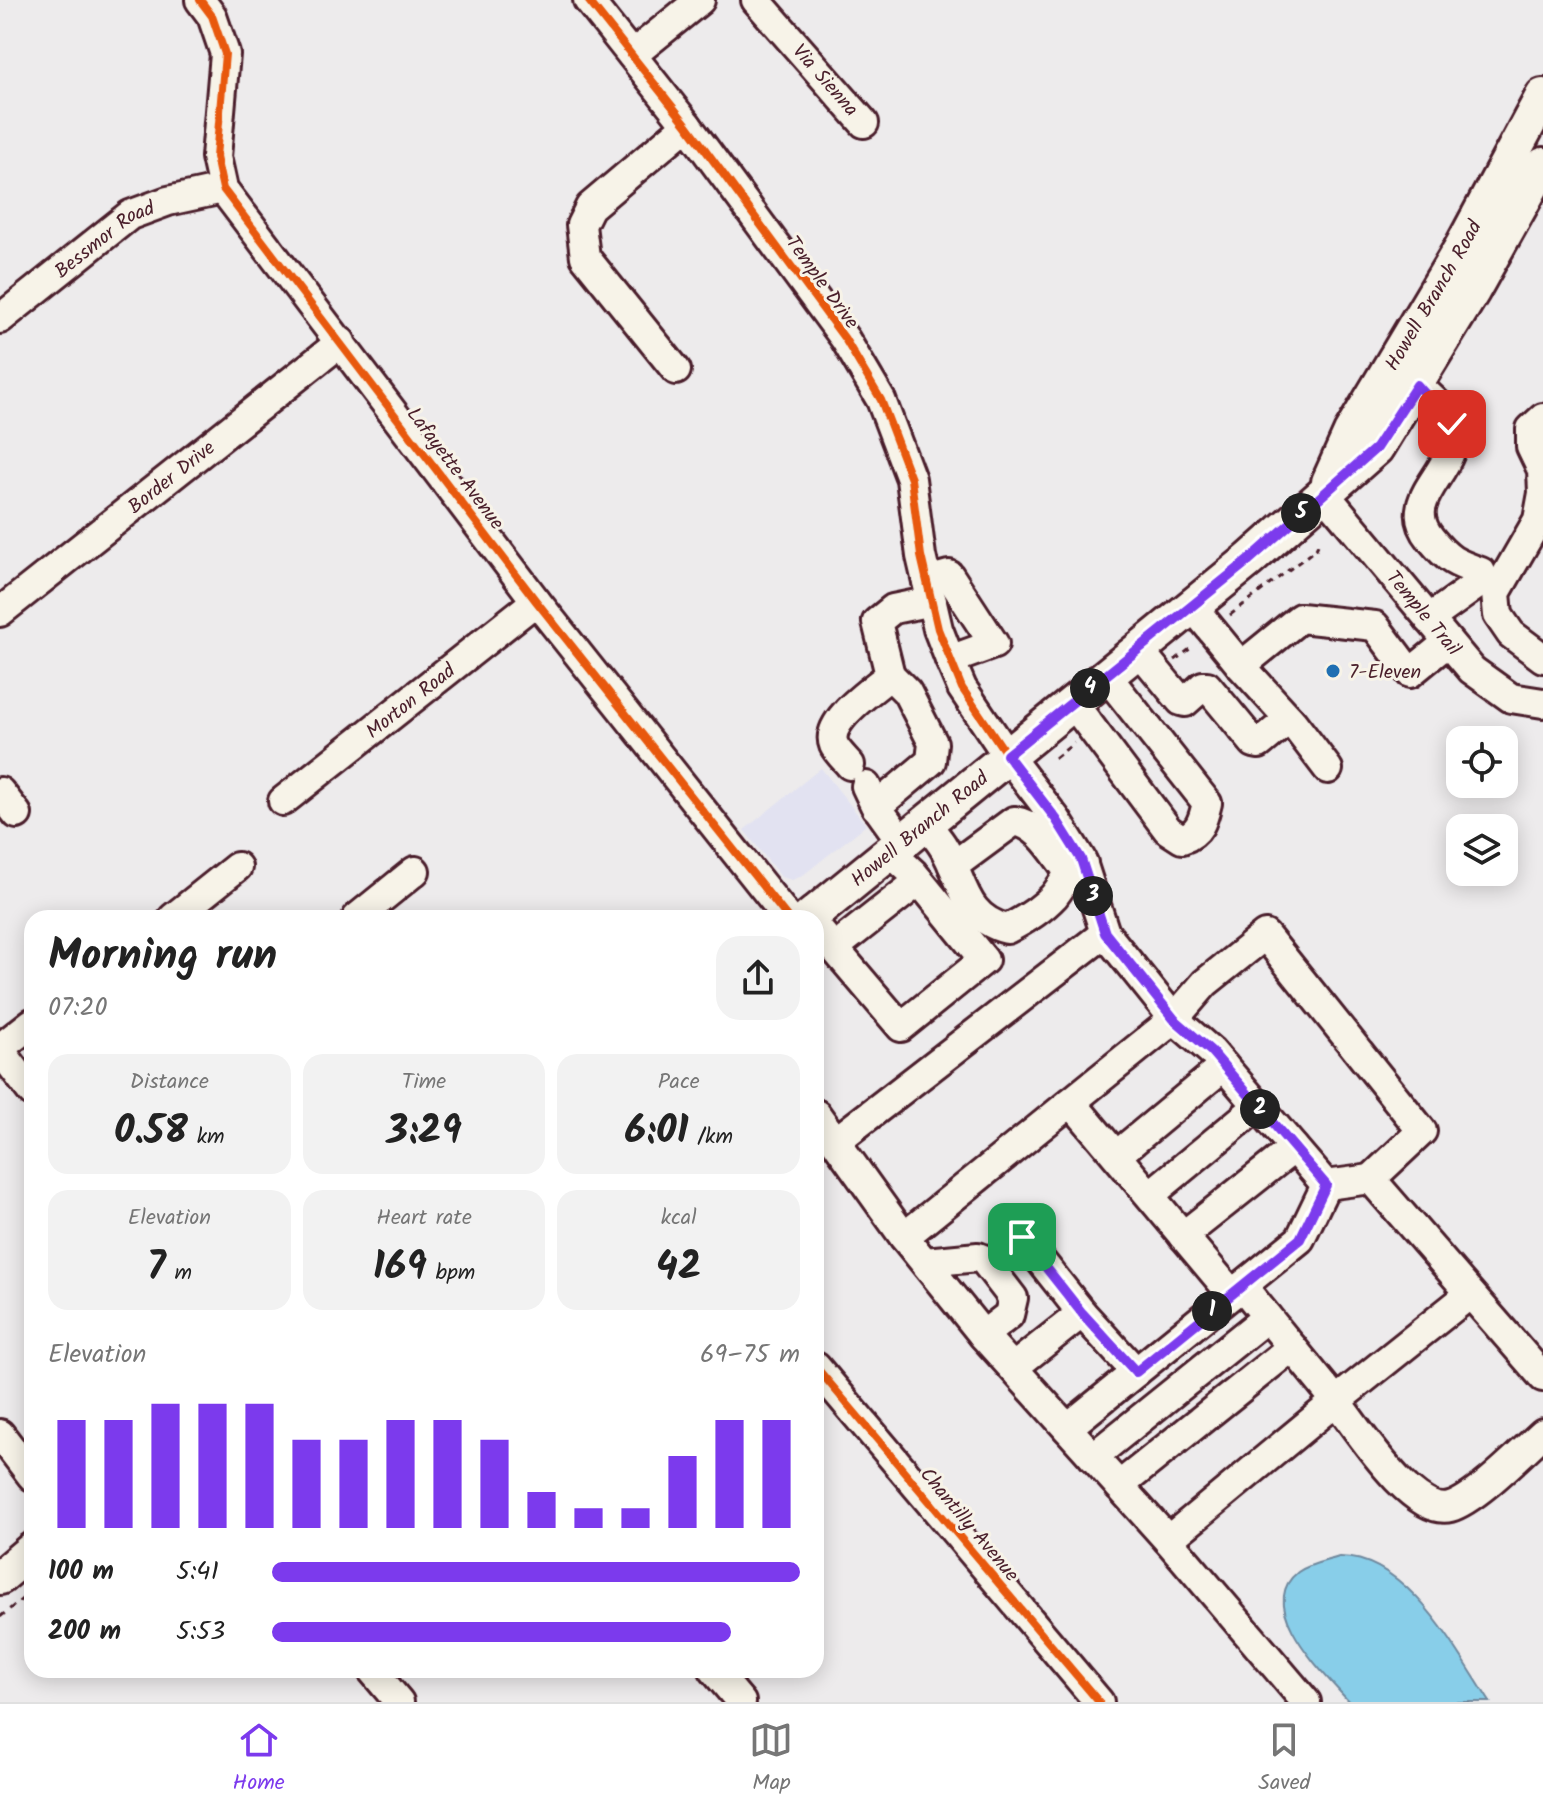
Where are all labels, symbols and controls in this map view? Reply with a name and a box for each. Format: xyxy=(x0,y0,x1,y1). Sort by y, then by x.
street label: Via Sienna xyxy=(783,37,865,125)
street label: Bessmor Road xyxy=(48,193,160,288)
street label: Howell Branch Road xyxy=(1378,214,1492,378)
street label: Temple Drive xyxy=(776,230,866,337)
pin xyxy=(1418,390,1486,458)
street label: Lafayette Avenue xyxy=(397,401,511,538)
icon: check xyxy=(1430,402,1474,446)
street label: Border Drive xyxy=(122,433,223,523)
pin: 5 xyxy=(1281,493,1321,533)
text: 5 xyxy=(1295,495,1307,530)
street label: Temple Trail xyxy=(1377,564,1468,664)
street label: Morton Road xyxy=(359,656,464,748)
place label: 7-Eleven xyxy=(1349,657,1421,689)
marker: 7-Eleven xyxy=(1324,662,1342,680)
pin: 4 xyxy=(1070,668,1110,708)
text: 4 xyxy=(1084,670,1096,705)
map controls xyxy=(1446,726,1518,886)
button: locate xyxy=(1446,726,1518,798)
street label: Howell Branch Road xyxy=(844,763,997,896)
button: layers xyxy=(1446,814,1518,886)
pin: 3 xyxy=(1073,876,1113,916)
text: 3 xyxy=(1087,878,1099,913)
text: Morning run xyxy=(48,922,277,992)
button: share xyxy=(716,936,800,1020)
text: 07:20 xyxy=(48,987,108,1029)
text: Distance xyxy=(130,1065,209,1100)
text: Time xyxy=(402,1065,446,1100)
text: Pace xyxy=(658,1065,700,1100)
pin: 2 xyxy=(1240,1089,1280,1129)
text: 2 xyxy=(1254,1091,1266,1126)
text: 0.58 xyxy=(114,1100,188,1164)
text: 3:29 xyxy=(386,1100,462,1164)
text: 6:01 xyxy=(624,1100,689,1164)
text: km xyxy=(188,1120,225,1155)
text: /km xyxy=(689,1120,733,1155)
text: Elevation xyxy=(128,1201,211,1236)
text: Heart rate xyxy=(376,1201,472,1236)
text: kcal xyxy=(661,1201,697,1236)
pin xyxy=(988,1203,1056,1271)
icon: arrive xyxy=(1000,1215,1044,1259)
text: 7 xyxy=(147,1236,166,1300)
text: 169 xyxy=(373,1236,427,1300)
text: 42 xyxy=(656,1236,701,1300)
text: m xyxy=(166,1256,192,1291)
text: bpm xyxy=(427,1256,475,1291)
pin: 1 xyxy=(1192,1291,1232,1331)
text: 1 xyxy=(1209,1293,1215,1328)
text: Elevation xyxy=(48,1334,146,1376)
text: 69–75 m xyxy=(700,1334,800,1376)
street label: Chantilly Avenue xyxy=(911,1461,1026,1590)
text: 100 m xyxy=(48,1551,114,1593)
text: 5:41 xyxy=(176,1551,219,1593)
text: 200 m xyxy=(48,1611,121,1653)
text: 5:53 xyxy=(176,1611,225,1653)
tab: Home xyxy=(232,1718,285,1801)
tab: Map xyxy=(749,1718,793,1801)
tab: Saved xyxy=(1258,1718,1311,1801)

